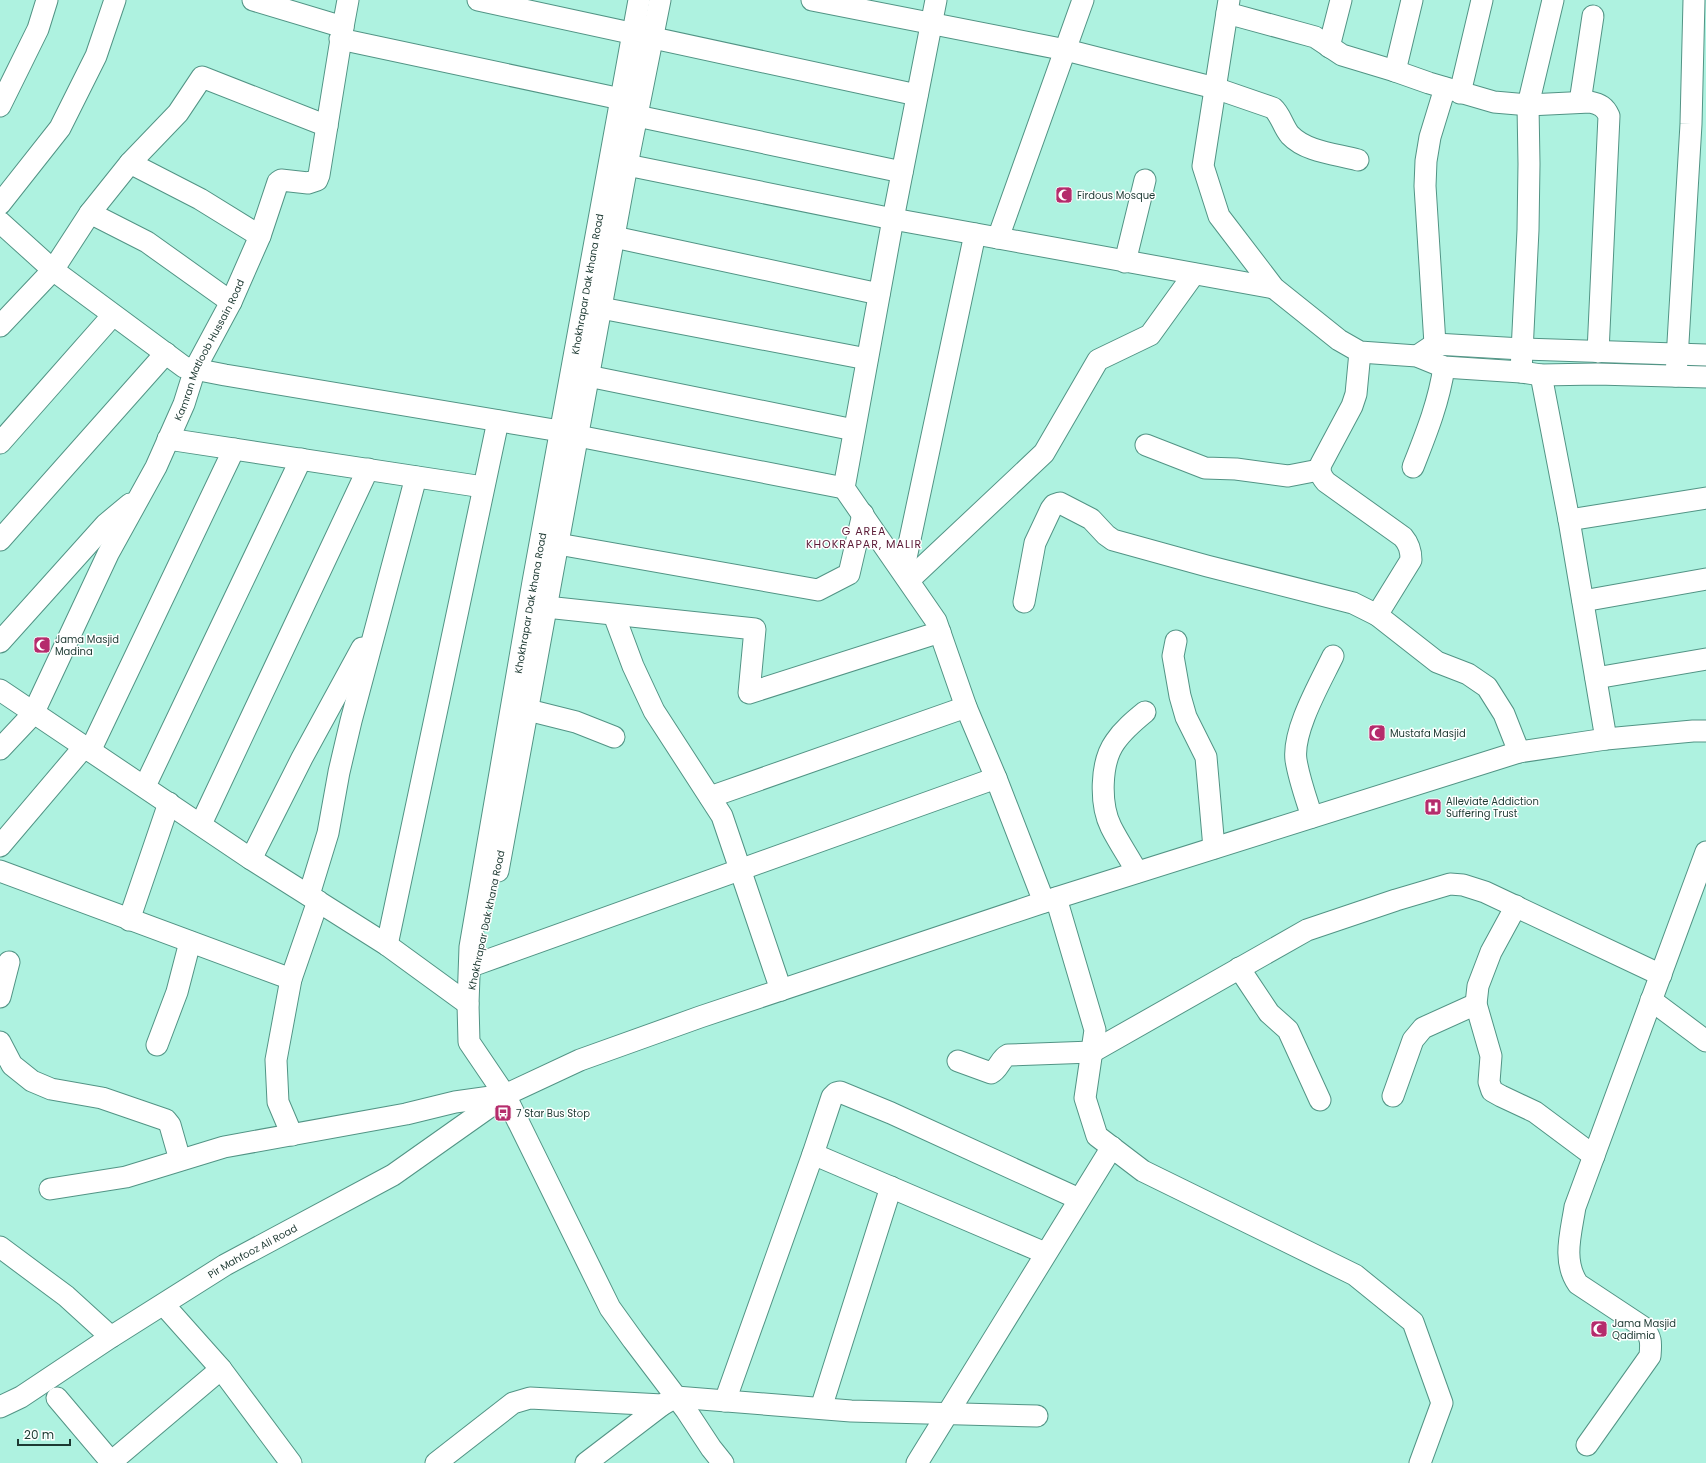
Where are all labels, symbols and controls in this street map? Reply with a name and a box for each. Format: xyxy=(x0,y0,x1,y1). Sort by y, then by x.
mosque icon: Firdous Mosque xyxy=(1054,185,1074,205)
place label: Firdous Mosque xyxy=(1077,188,1155,203)
street label: Khokhrapar Dak khana Road xyxy=(568,213,607,356)
street label: Kamran Matloob Hussain Road xyxy=(171,277,248,423)
district label: G AREA KHOKRAPAR, MALIR xyxy=(806,523,922,552)
street label: Khokhrapar Dak khana Road xyxy=(511,532,550,675)
place label: Jama Masjid Madina xyxy=(55,632,119,659)
mosque icon: Jama Masjid Madina xyxy=(32,635,52,655)
mosque icon: Mustafa Masjid xyxy=(1367,723,1387,743)
place label: Mustafa Masjid xyxy=(1390,726,1466,741)
place label: Alleviate Addiction Suffering Trust xyxy=(1446,794,1539,821)
hospital icon: Alleviate Addiction Suffering Trust xyxy=(1423,797,1443,817)
street label: Khokhrapar Dak khana Road xyxy=(464,849,509,991)
bus stop icon: 7 Star Bus Stop xyxy=(493,1103,513,1123)
place label: 7 Star Bus Stop xyxy=(516,1106,590,1121)
street label: Pir Mahfooz Ali Road xyxy=(205,1221,300,1282)
place label: Jama Masjid Qadimia xyxy=(1612,1316,1676,1343)
mosque icon: Jama Masjid Qadimia xyxy=(1589,1319,1609,1339)
scale bar xyxy=(18,1421,70,1447)
text: 20 m xyxy=(24,1426,54,1443)

